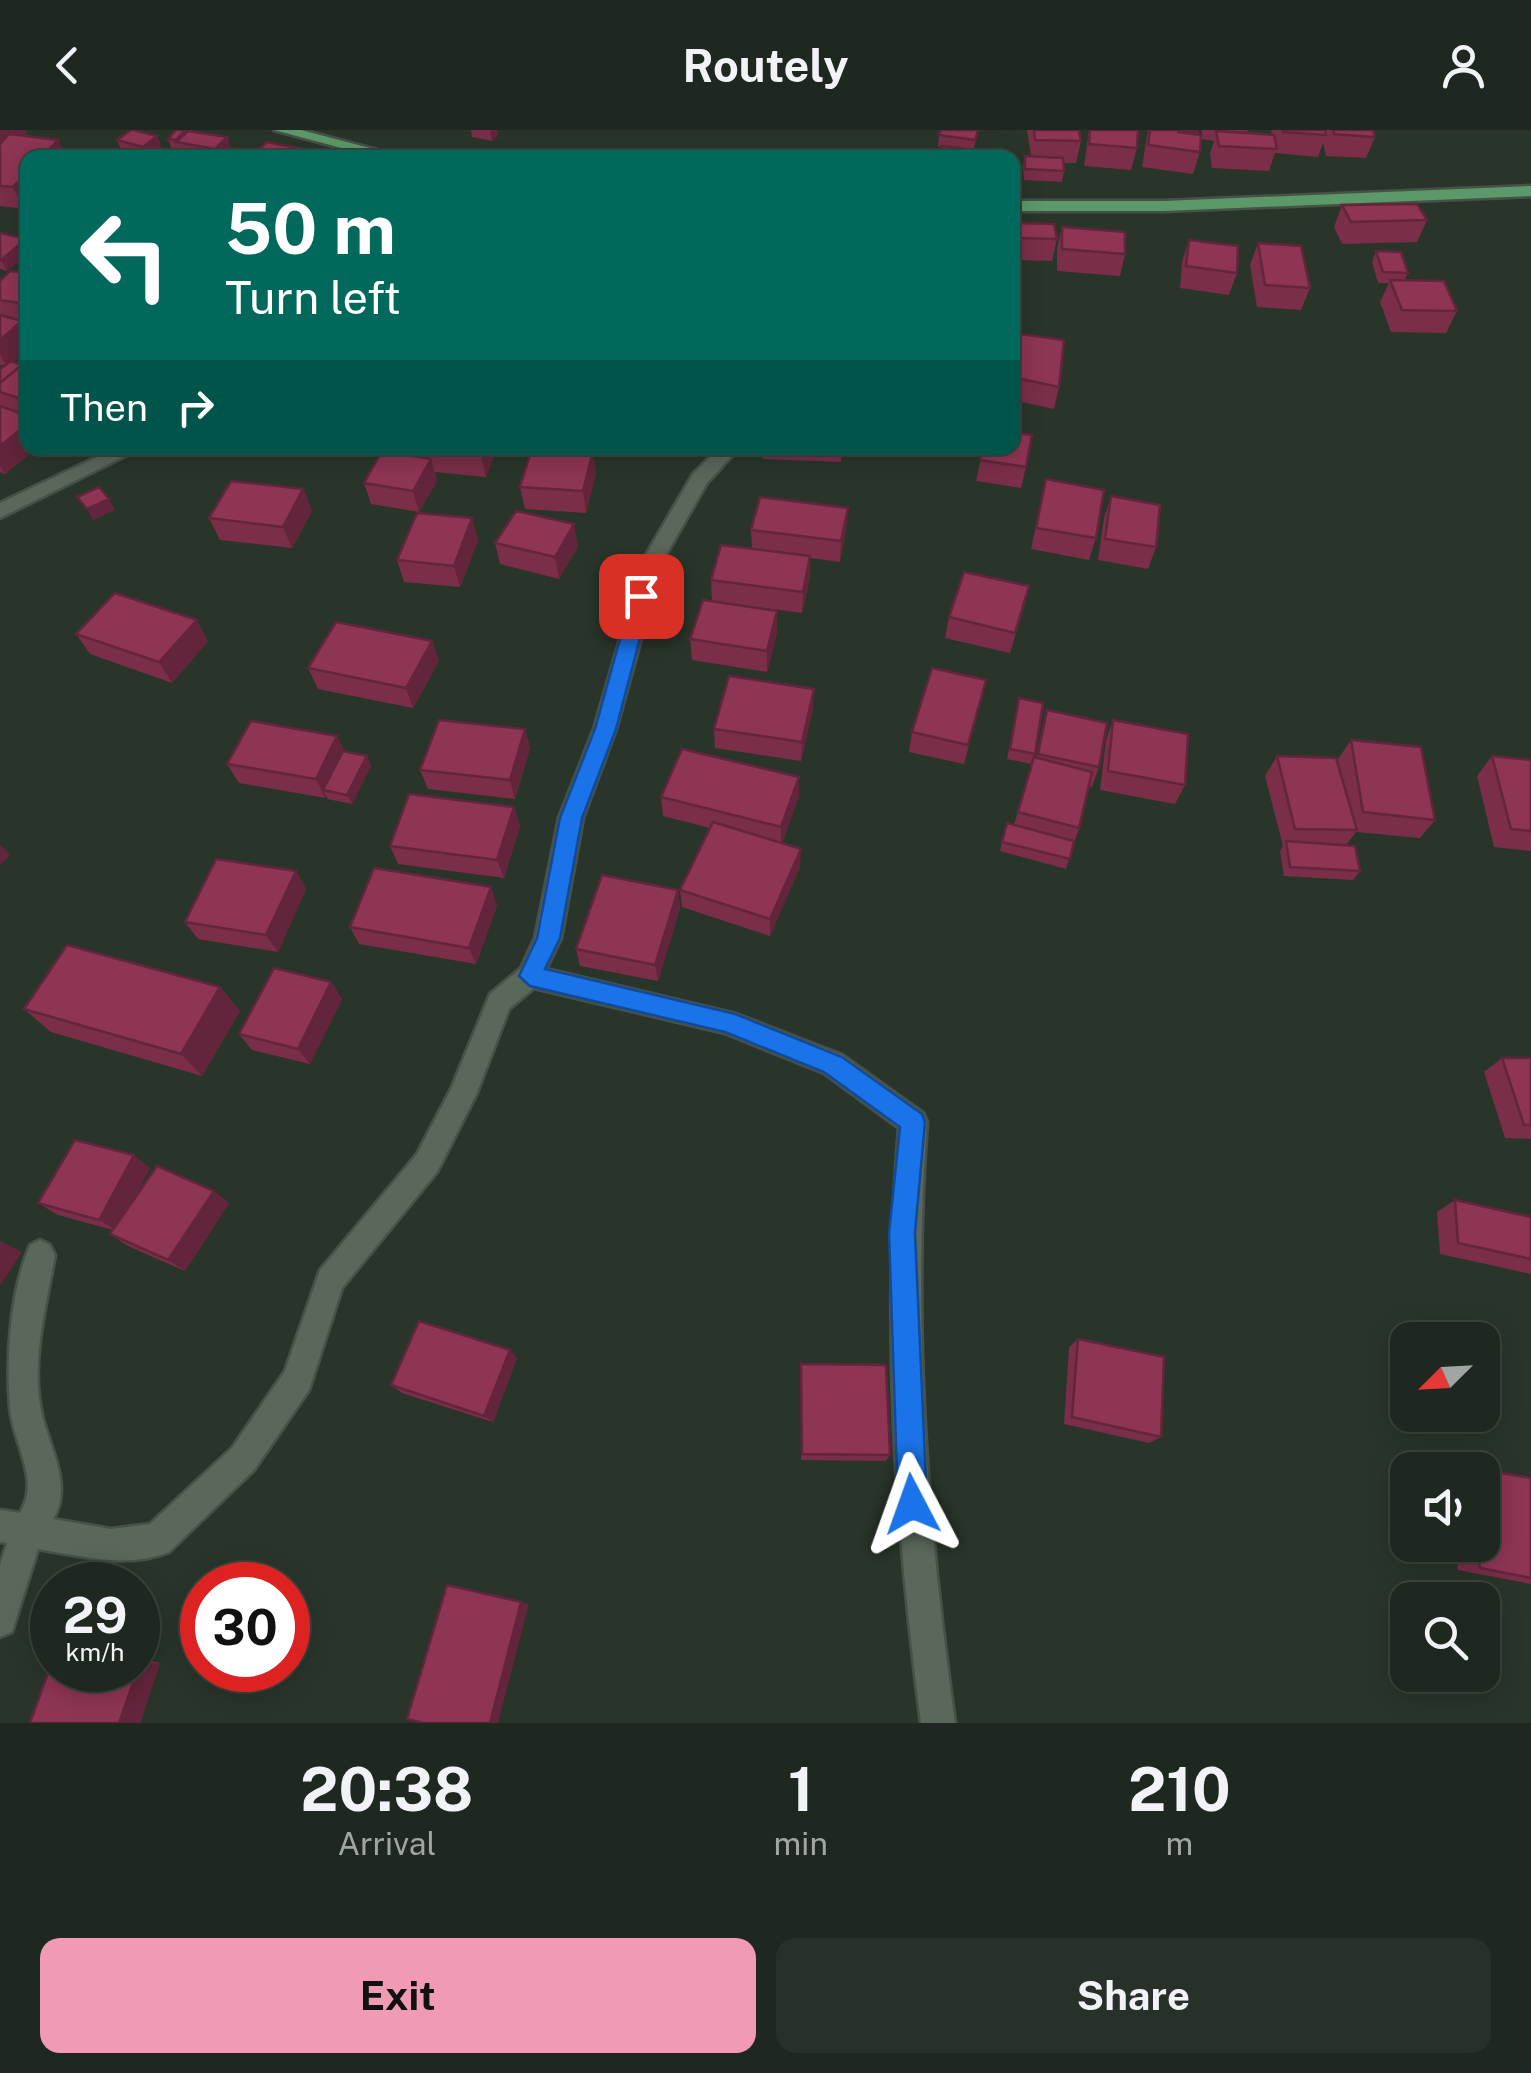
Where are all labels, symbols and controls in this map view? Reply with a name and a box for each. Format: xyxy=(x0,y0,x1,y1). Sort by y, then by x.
icon: back xyxy=(40,38,95,93)
icon: person xyxy=(1436,38,1491,93)
text: Routely xyxy=(683,39,848,92)
text: 50 m xyxy=(225,187,396,270)
icon: left xyxy=(60,190,190,320)
text: Turn left xyxy=(225,271,401,324)
icon: right xyxy=(168,380,223,435)
text: Then xyxy=(60,385,148,430)
pin xyxy=(599,554,684,639)
icon: arrive xyxy=(614,569,669,624)
north arrow xyxy=(1390,1322,1500,1432)
map controls xyxy=(1390,1322,1500,1692)
position arrow xyxy=(860,1452,964,1556)
button: sound xyxy=(1390,1452,1500,1562)
speed limit sign: 30 xyxy=(180,1562,310,1692)
button: search xyxy=(1390,1582,1500,1692)
text: 29 xyxy=(63,1585,127,1644)
text: km/h xyxy=(66,1637,124,1667)
text: 20:38 xyxy=(300,1754,473,1825)
text: 1 xyxy=(788,1754,814,1825)
text: 210 xyxy=(1128,1754,1231,1825)
text: Arrival xyxy=(337,1825,436,1862)
text: min xyxy=(774,1825,828,1862)
text: m xyxy=(1166,1825,1193,1862)
button: Exit xyxy=(40,1938,756,2053)
button: Share xyxy=(776,1938,1491,2053)

